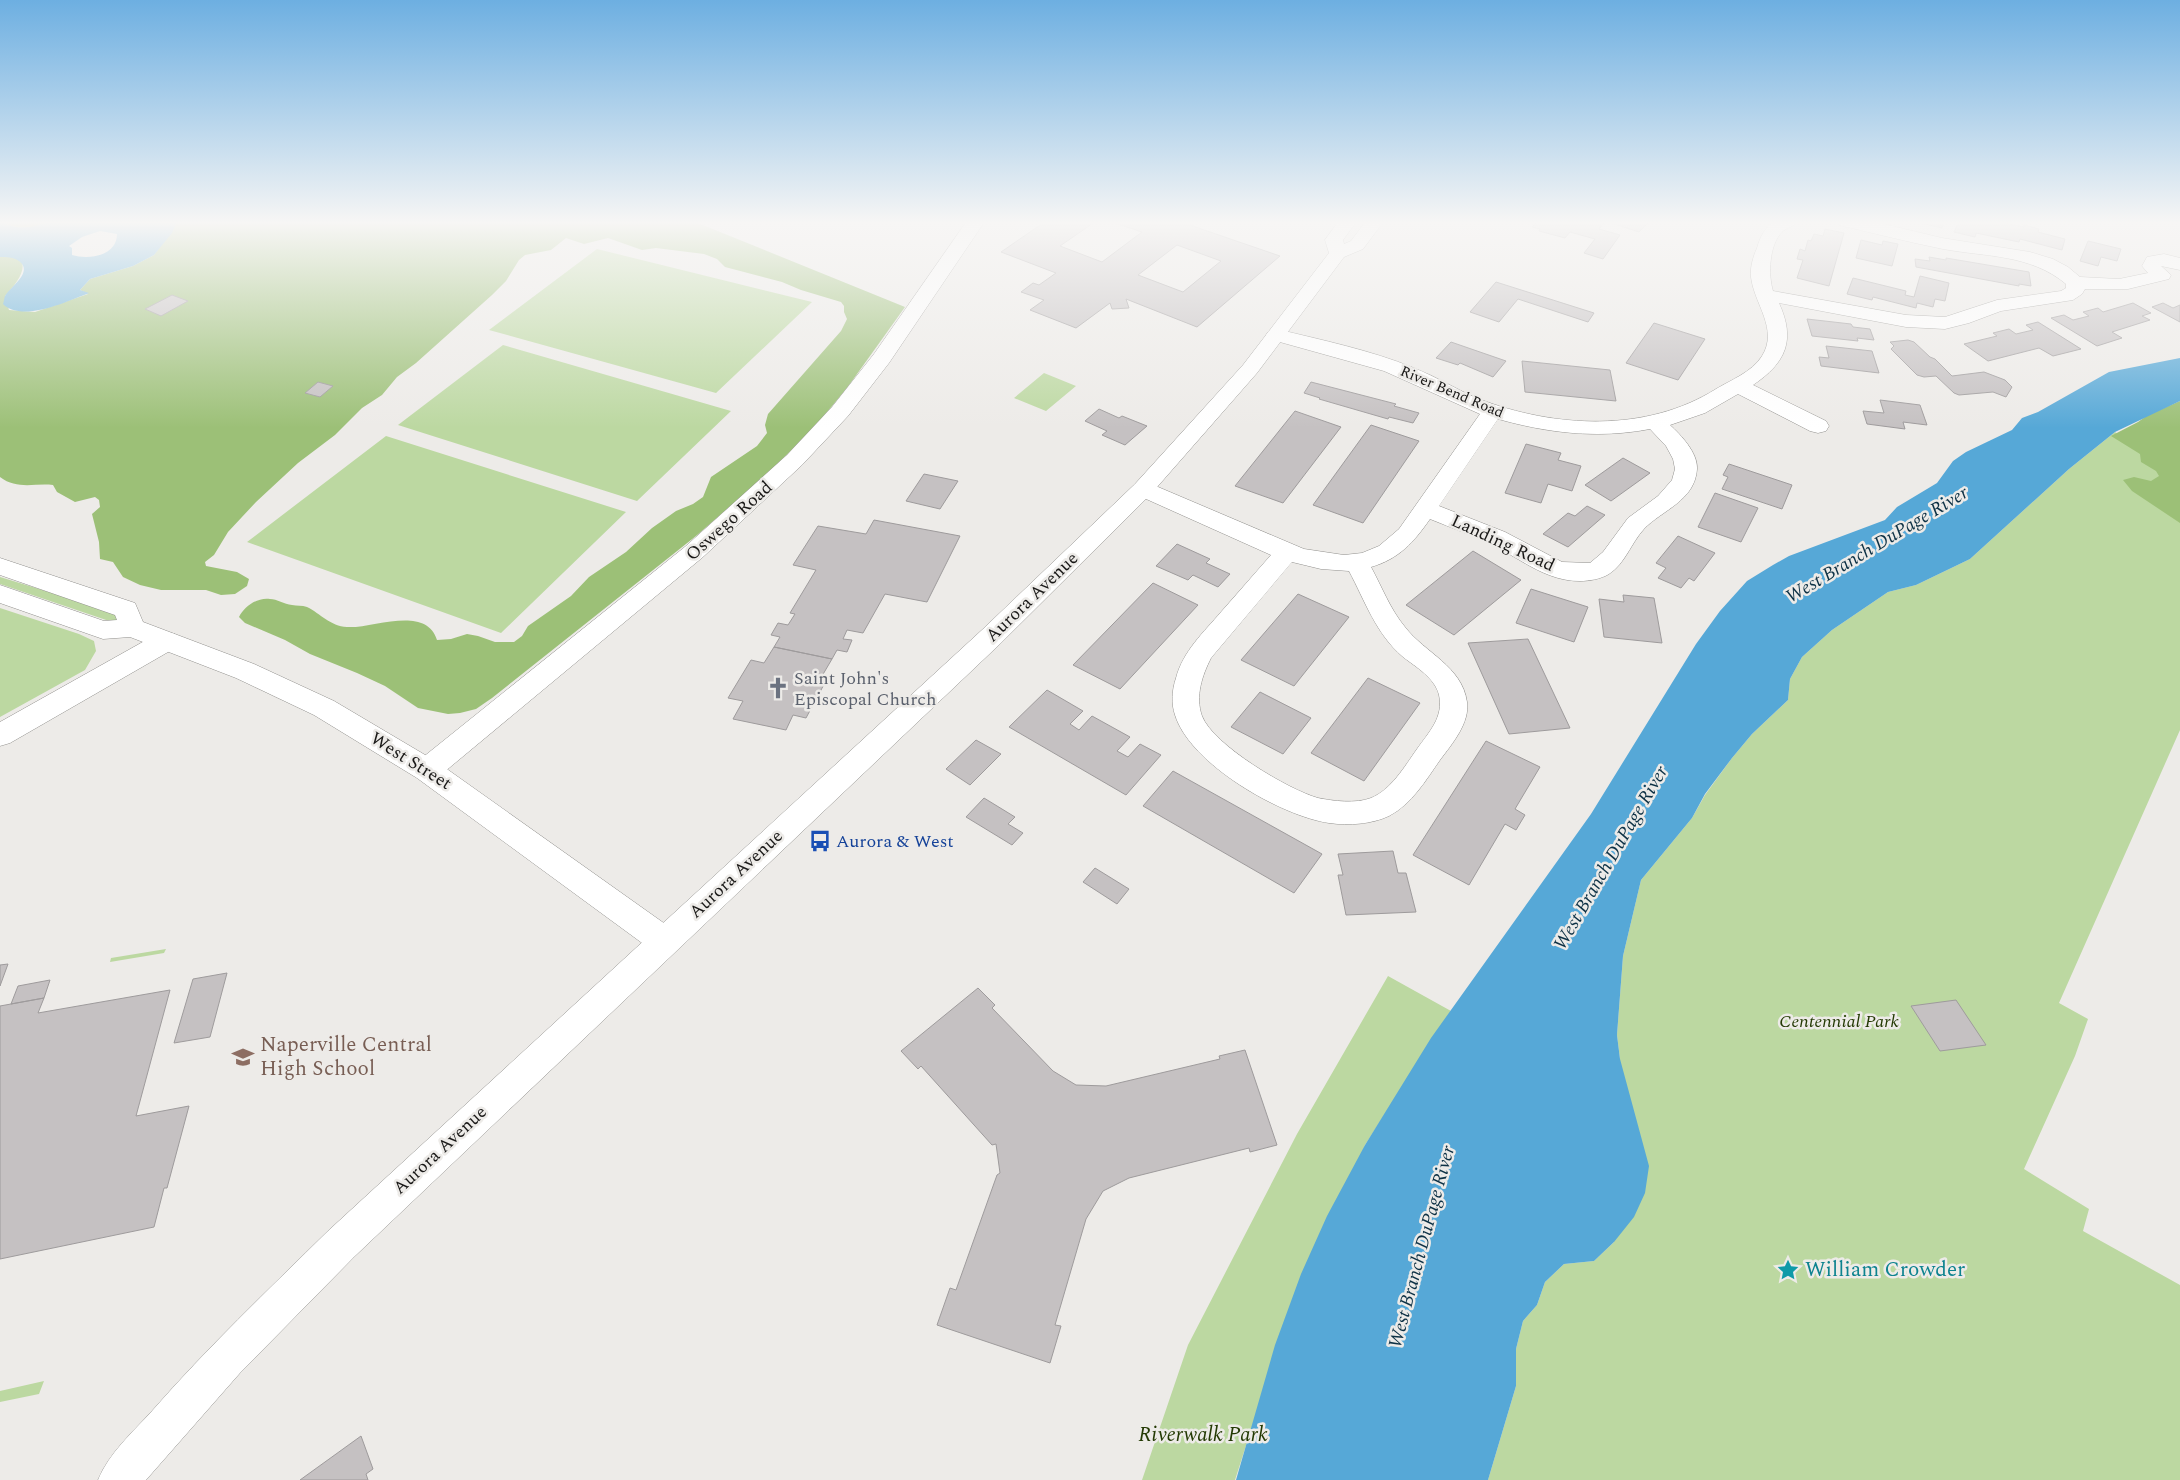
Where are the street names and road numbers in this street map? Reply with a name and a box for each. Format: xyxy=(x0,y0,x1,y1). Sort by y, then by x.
street label: River Bend Road xyxy=(1397,360,1507,424)
street label: Oswego Road xyxy=(679,474,779,568)
street label: Landing Road xyxy=(1447,507,1559,579)
street label: Aurora Avenue xyxy=(979,546,1085,648)
street label: West Street xyxy=(365,725,457,797)
street label: Aurora Avenue xyxy=(683,823,789,925)
street label: Aurora Avenue xyxy=(387,1099,493,1201)

